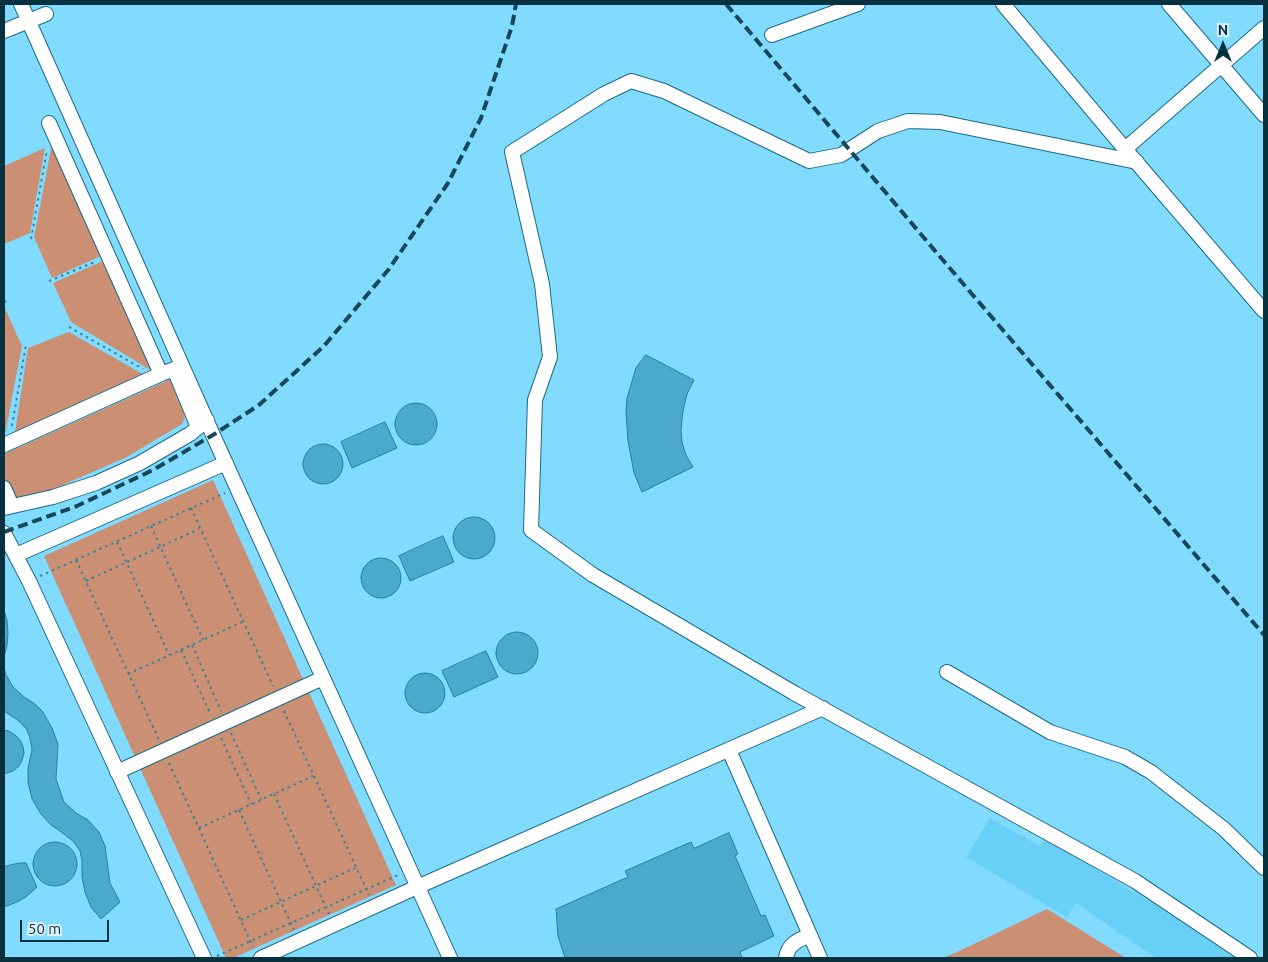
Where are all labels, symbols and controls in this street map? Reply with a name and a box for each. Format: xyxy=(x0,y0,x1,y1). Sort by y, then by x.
north arrow xyxy=(1198,20,1248,70)
text: N xyxy=(1218,22,1228,38)
scale bar xyxy=(22,910,111,942)
text: 50 m xyxy=(28,920,61,937)

